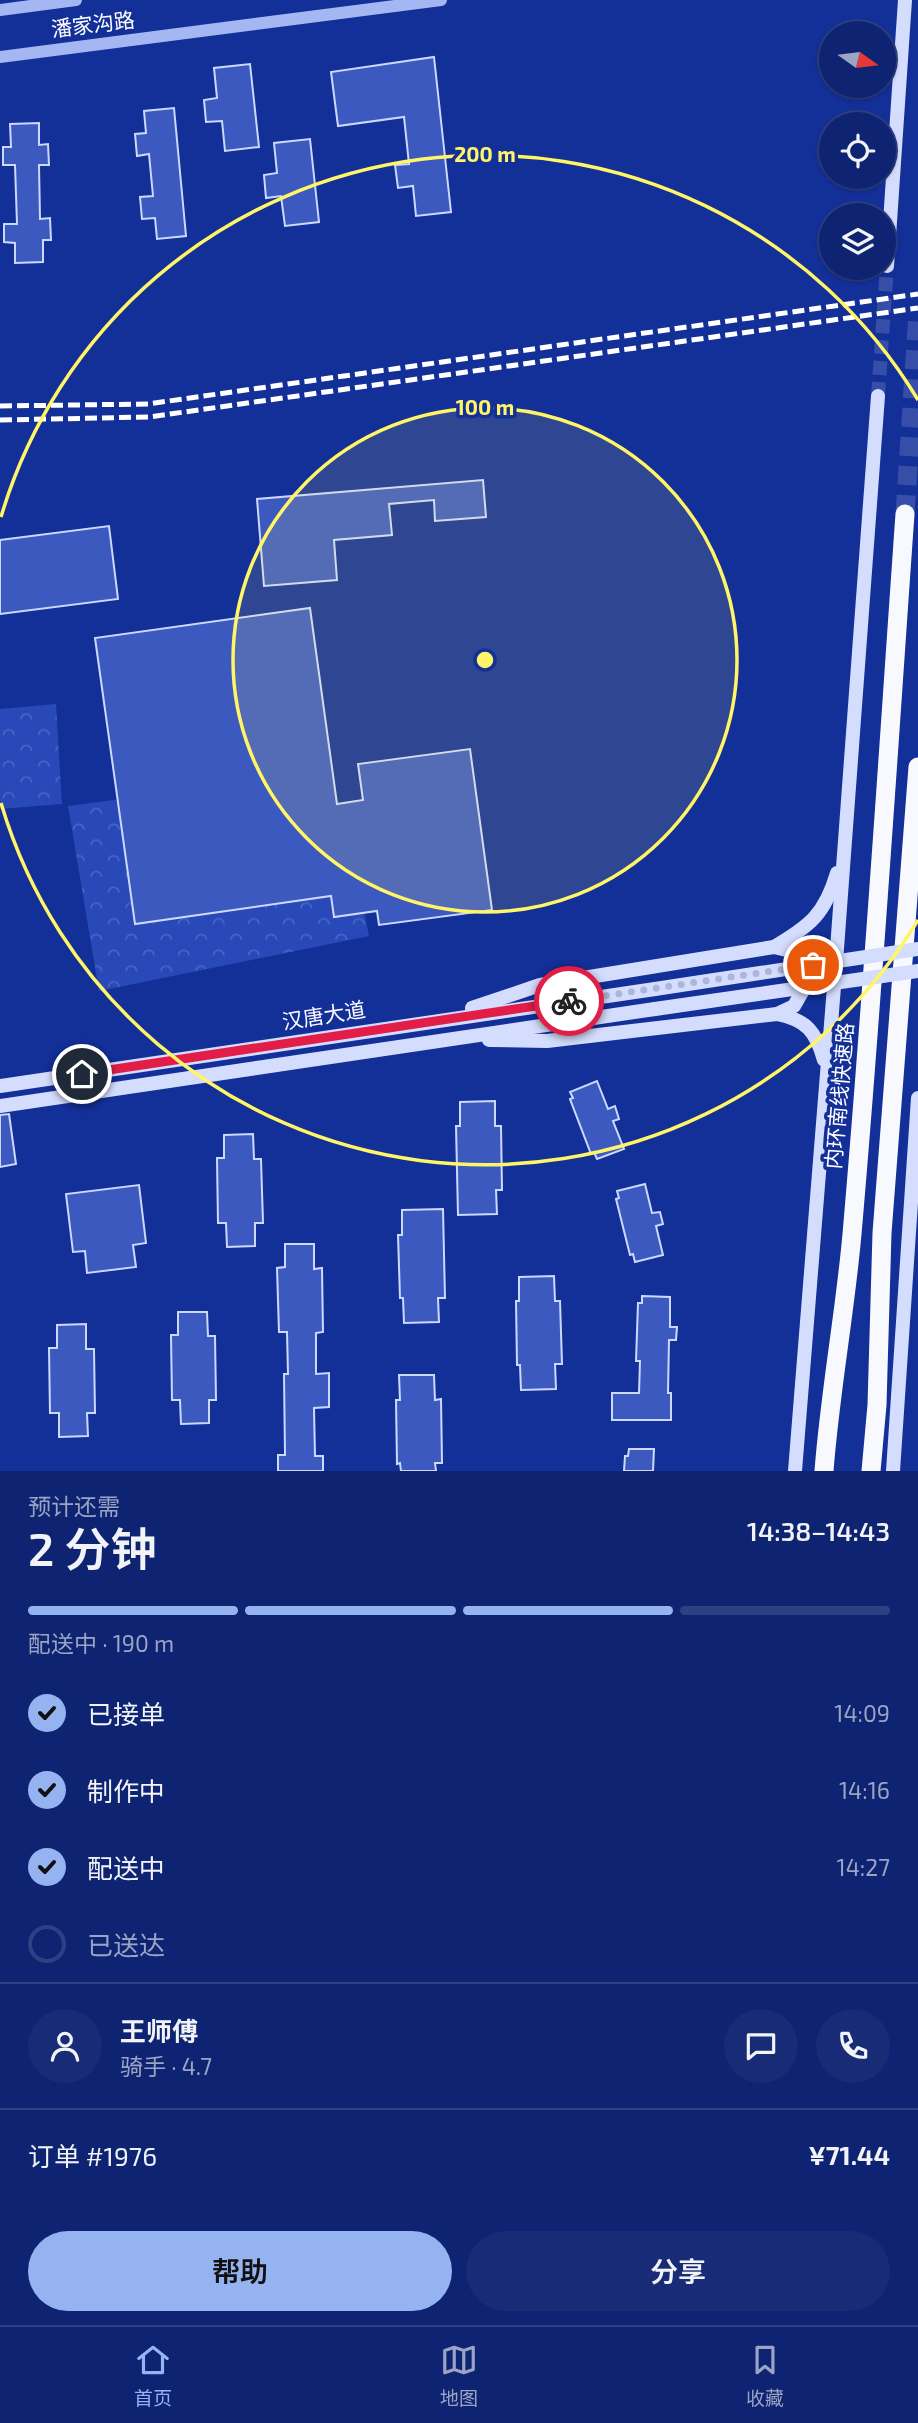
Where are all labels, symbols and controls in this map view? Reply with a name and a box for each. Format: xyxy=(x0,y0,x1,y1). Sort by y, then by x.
street label: 潘家沟路 xyxy=(50,6,136,41)
north arrow xyxy=(819,21,896,98)
map controls xyxy=(819,21,896,280)
button: locate xyxy=(819,112,896,189)
text: 200 m xyxy=(454,141,516,166)
button: layers xyxy=(819,203,896,280)
text: 100 m xyxy=(456,394,514,419)
centre of rings xyxy=(473,648,497,672)
pin xyxy=(783,935,843,995)
icon: bag xyxy=(794,946,832,984)
courier xyxy=(534,966,604,1036)
icon: bike xyxy=(550,982,588,1020)
street label: 汉唐大道 xyxy=(280,996,367,1033)
street label: 内环南线快速路 xyxy=(820,1022,857,1170)
pin xyxy=(52,1044,112,1104)
icon: home xyxy=(63,1055,101,1093)
text: 预计还需 xyxy=(28,1492,120,1520)
text: 14:38–14:43 xyxy=(747,1515,890,1546)
text: 2 分钟 xyxy=(28,1520,156,1575)
text: 配送中 · 190 m xyxy=(28,1629,174,1657)
icon: check xyxy=(28,1694,66,1732)
text: 已接单 xyxy=(87,1698,165,1729)
text: 14:09 xyxy=(834,1699,890,1727)
icon: check xyxy=(28,1771,66,1809)
text: 制作中 xyxy=(87,1775,165,1806)
text: 14:16 xyxy=(839,1776,890,1804)
icon: check xyxy=(28,1848,66,1886)
text: 配送中 xyxy=(87,1852,165,1883)
text: 14:27 xyxy=(837,1853,890,1881)
text: 已送达 xyxy=(87,1929,165,1960)
button: person xyxy=(28,2009,102,2083)
button: chat xyxy=(724,2009,798,2083)
button: phone xyxy=(816,2009,890,2083)
text: 王师傅 xyxy=(120,2015,198,2046)
text: 骑手 · 4.7 xyxy=(120,2052,212,2080)
text: ¥71.44 xyxy=(808,2139,890,2170)
text: 订单 #1976 xyxy=(28,2140,157,2171)
button: 帮助 xyxy=(28,2231,452,2311)
button: 分享 xyxy=(466,2231,890,2311)
tab: 首页 xyxy=(134,2341,172,2410)
tab: 地图 xyxy=(440,2341,478,2410)
tab: 收藏 xyxy=(746,2341,784,2410)

